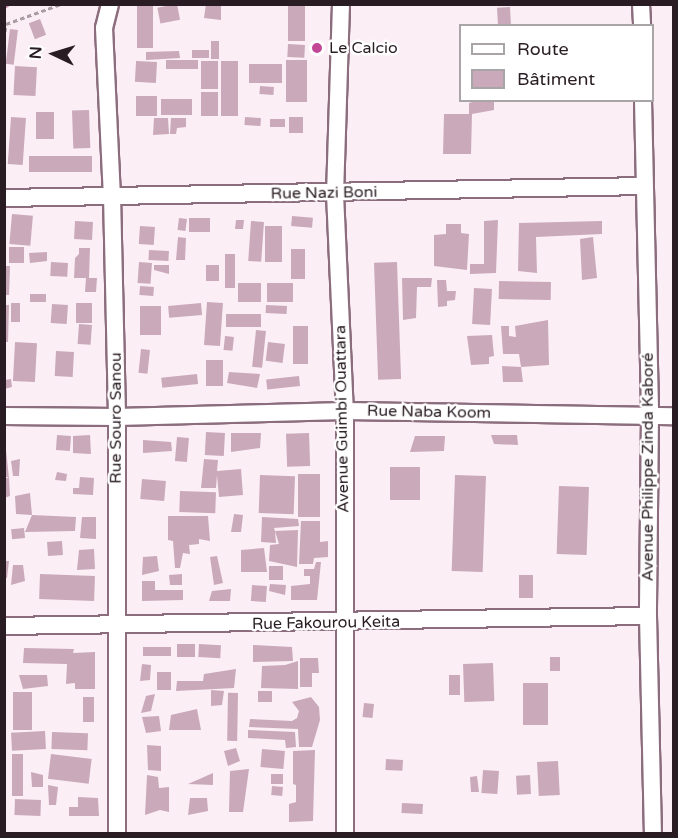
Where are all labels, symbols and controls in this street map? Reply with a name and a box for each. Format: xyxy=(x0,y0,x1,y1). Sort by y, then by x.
north arrow xyxy=(24,24,84,84)
legend xyxy=(459,24,654,102)
place label: Le Calcio xyxy=(329,38,398,58)
text: Route xyxy=(517,38,569,60)
marker: Le Calcio xyxy=(310,41,324,55)
text: N xyxy=(26,46,46,60)
text: Bâtiment xyxy=(517,68,595,90)
street label: Rue Nazi Boni xyxy=(270,182,378,204)
street label: Avenue Guimbi Ouattara xyxy=(331,325,353,513)
street label: Rue Souro Sanou xyxy=(106,352,126,484)
street label: Avenue Philippe Zinda Kaboré xyxy=(638,353,658,581)
street label: Rue Naba Koom xyxy=(367,401,491,423)
street label: Rue Fakourou Keita xyxy=(252,612,400,634)

